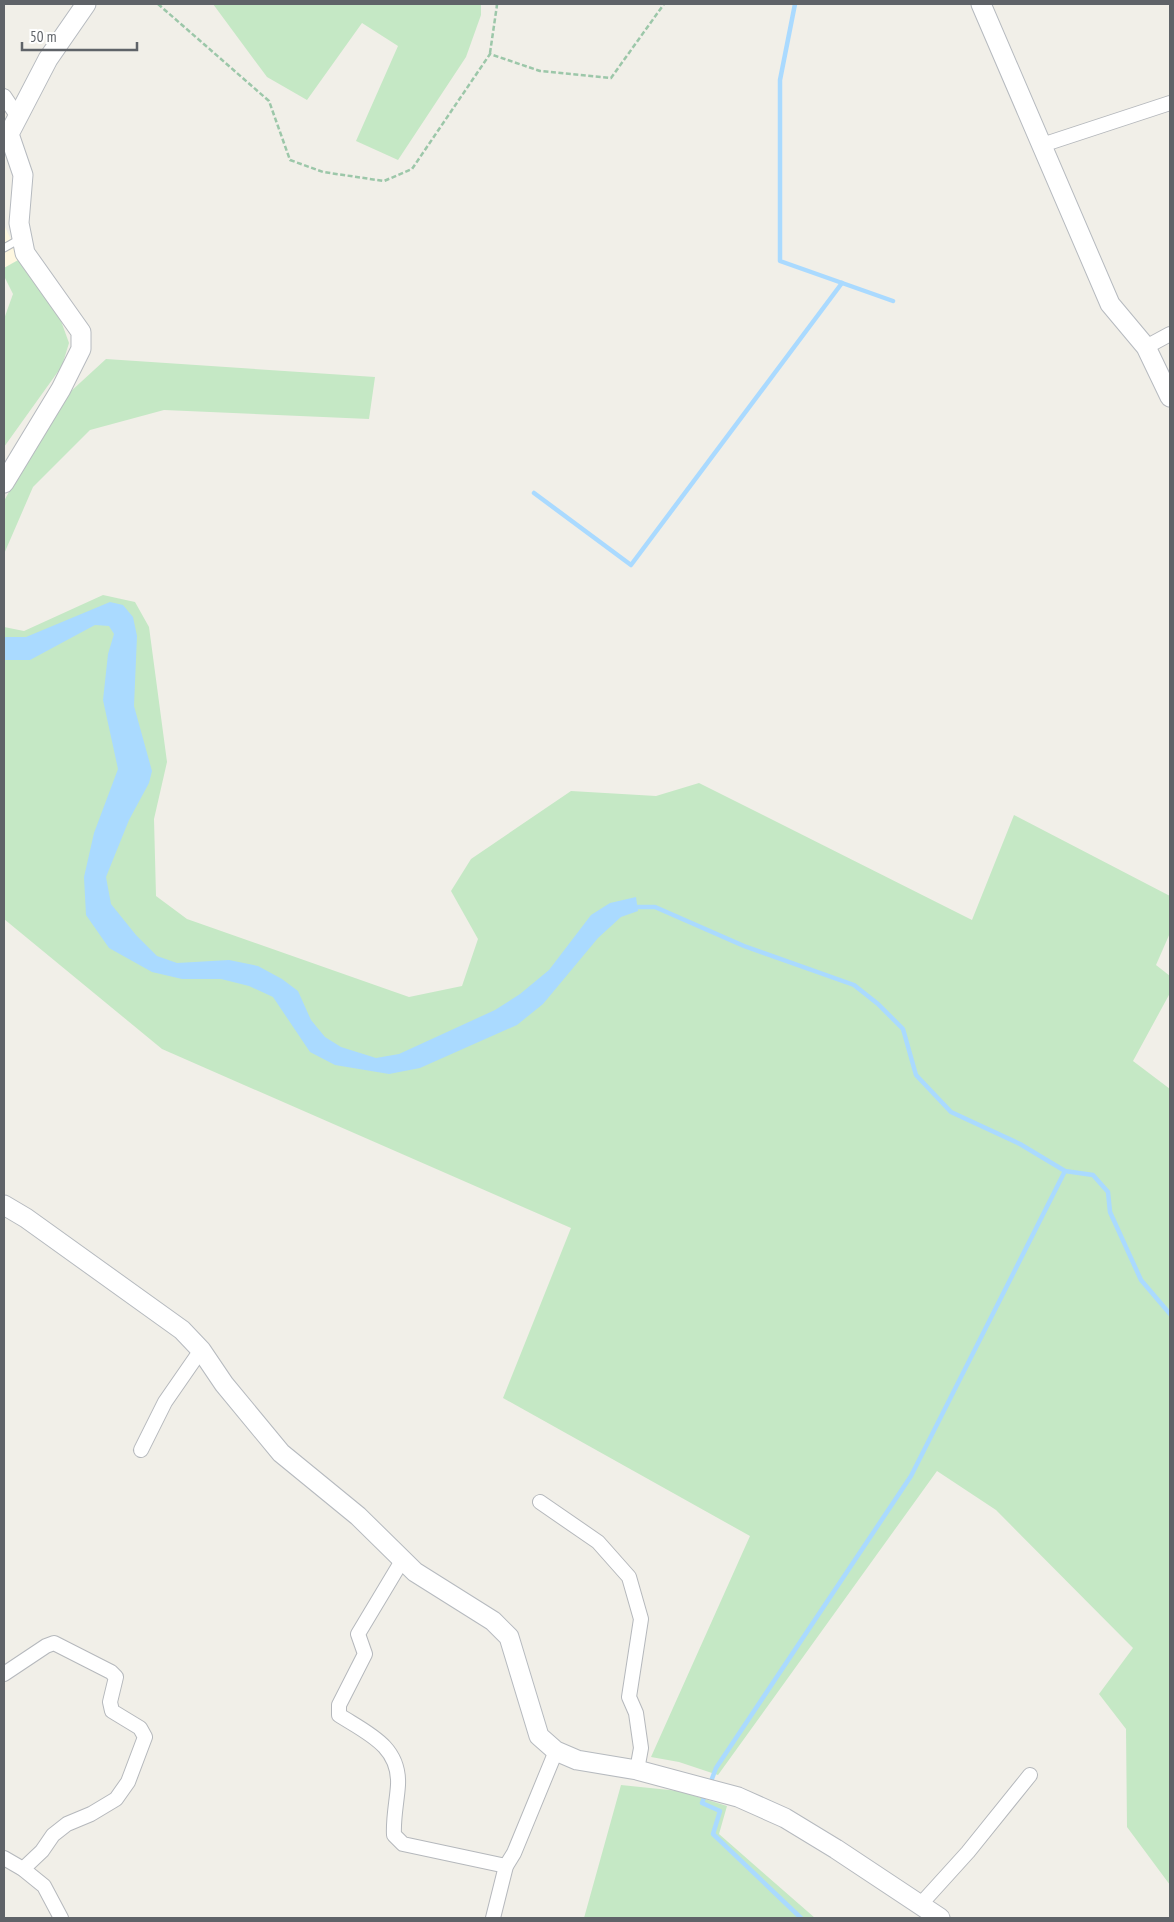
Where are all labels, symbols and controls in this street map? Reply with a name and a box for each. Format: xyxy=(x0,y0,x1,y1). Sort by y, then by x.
scale bar xyxy=(22,20,138,52)
text: 50 m xyxy=(30,27,56,46)

